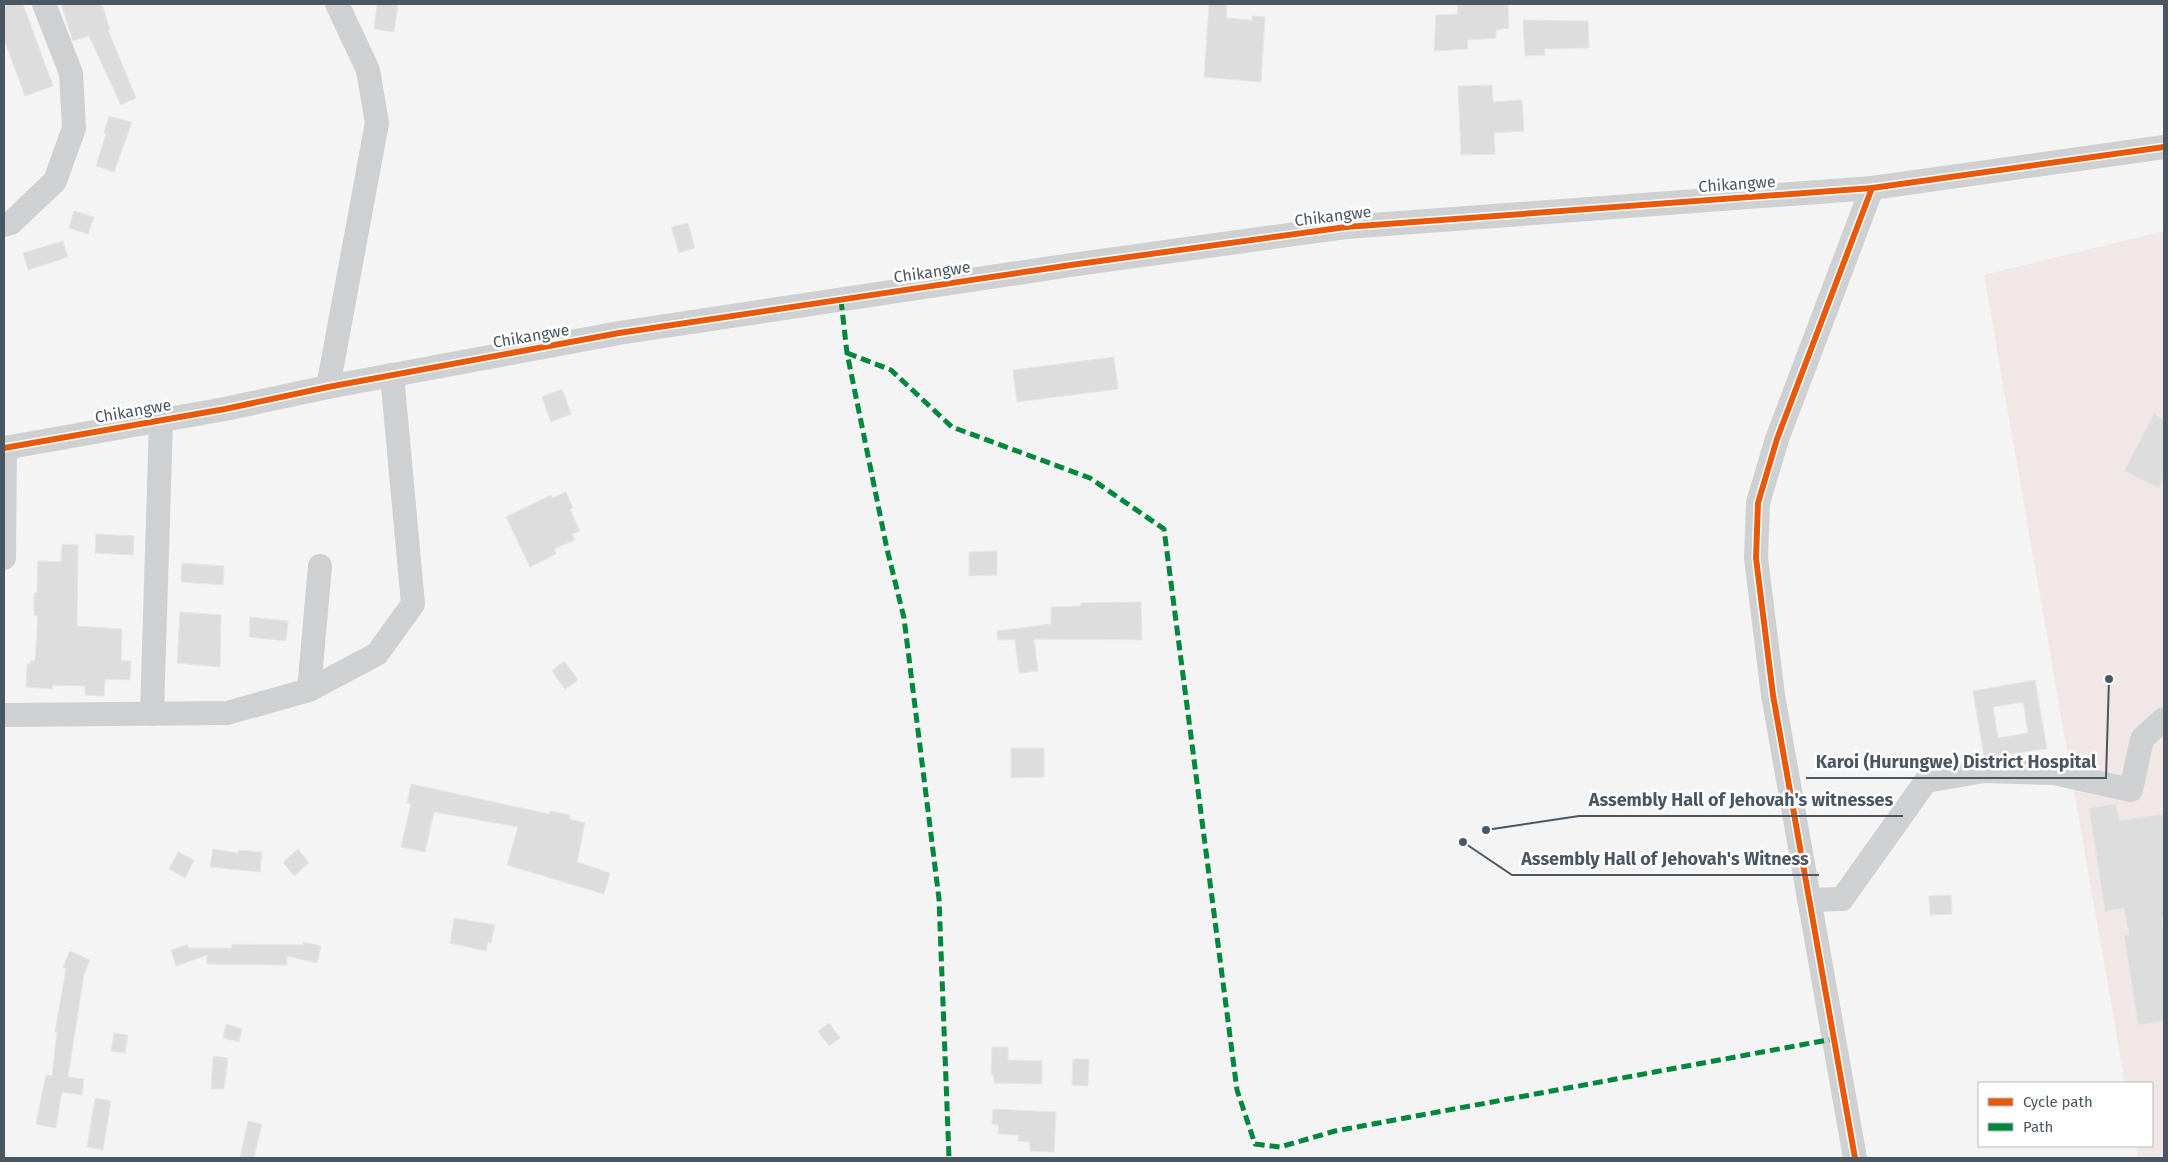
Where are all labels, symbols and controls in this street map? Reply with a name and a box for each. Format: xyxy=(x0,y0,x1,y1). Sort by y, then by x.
street label: Chikangwe xyxy=(1698,172,1776,196)
street label: Chikangwe xyxy=(1294,202,1372,230)
street label: Chikangwe xyxy=(892,257,972,287)
street label: Chikangwe xyxy=(491,320,571,352)
street label: Chikangwe xyxy=(93,395,173,427)
callout: Karoi (Hurungwe) District Hospital xyxy=(1806,745,2106,778)
text: Karoi (Hurungwe) District Hospital xyxy=(1816,751,2097,773)
callout: Assembly Hall of Jehovah's witnesses xyxy=(1579,783,1903,816)
text: Assembly Hall of Jehovah's witnesses xyxy=(1588,789,1894,811)
callout: Assembly Hall of Jehovah's Witness xyxy=(1512,842,1819,875)
text: Assembly Hall of Jehovah's Witness xyxy=(1520,848,1809,870)
legend xyxy=(1978,1082,2153,1147)
text: Cycle path xyxy=(2023,1093,2093,1111)
text: Path xyxy=(2023,1118,2053,1136)

